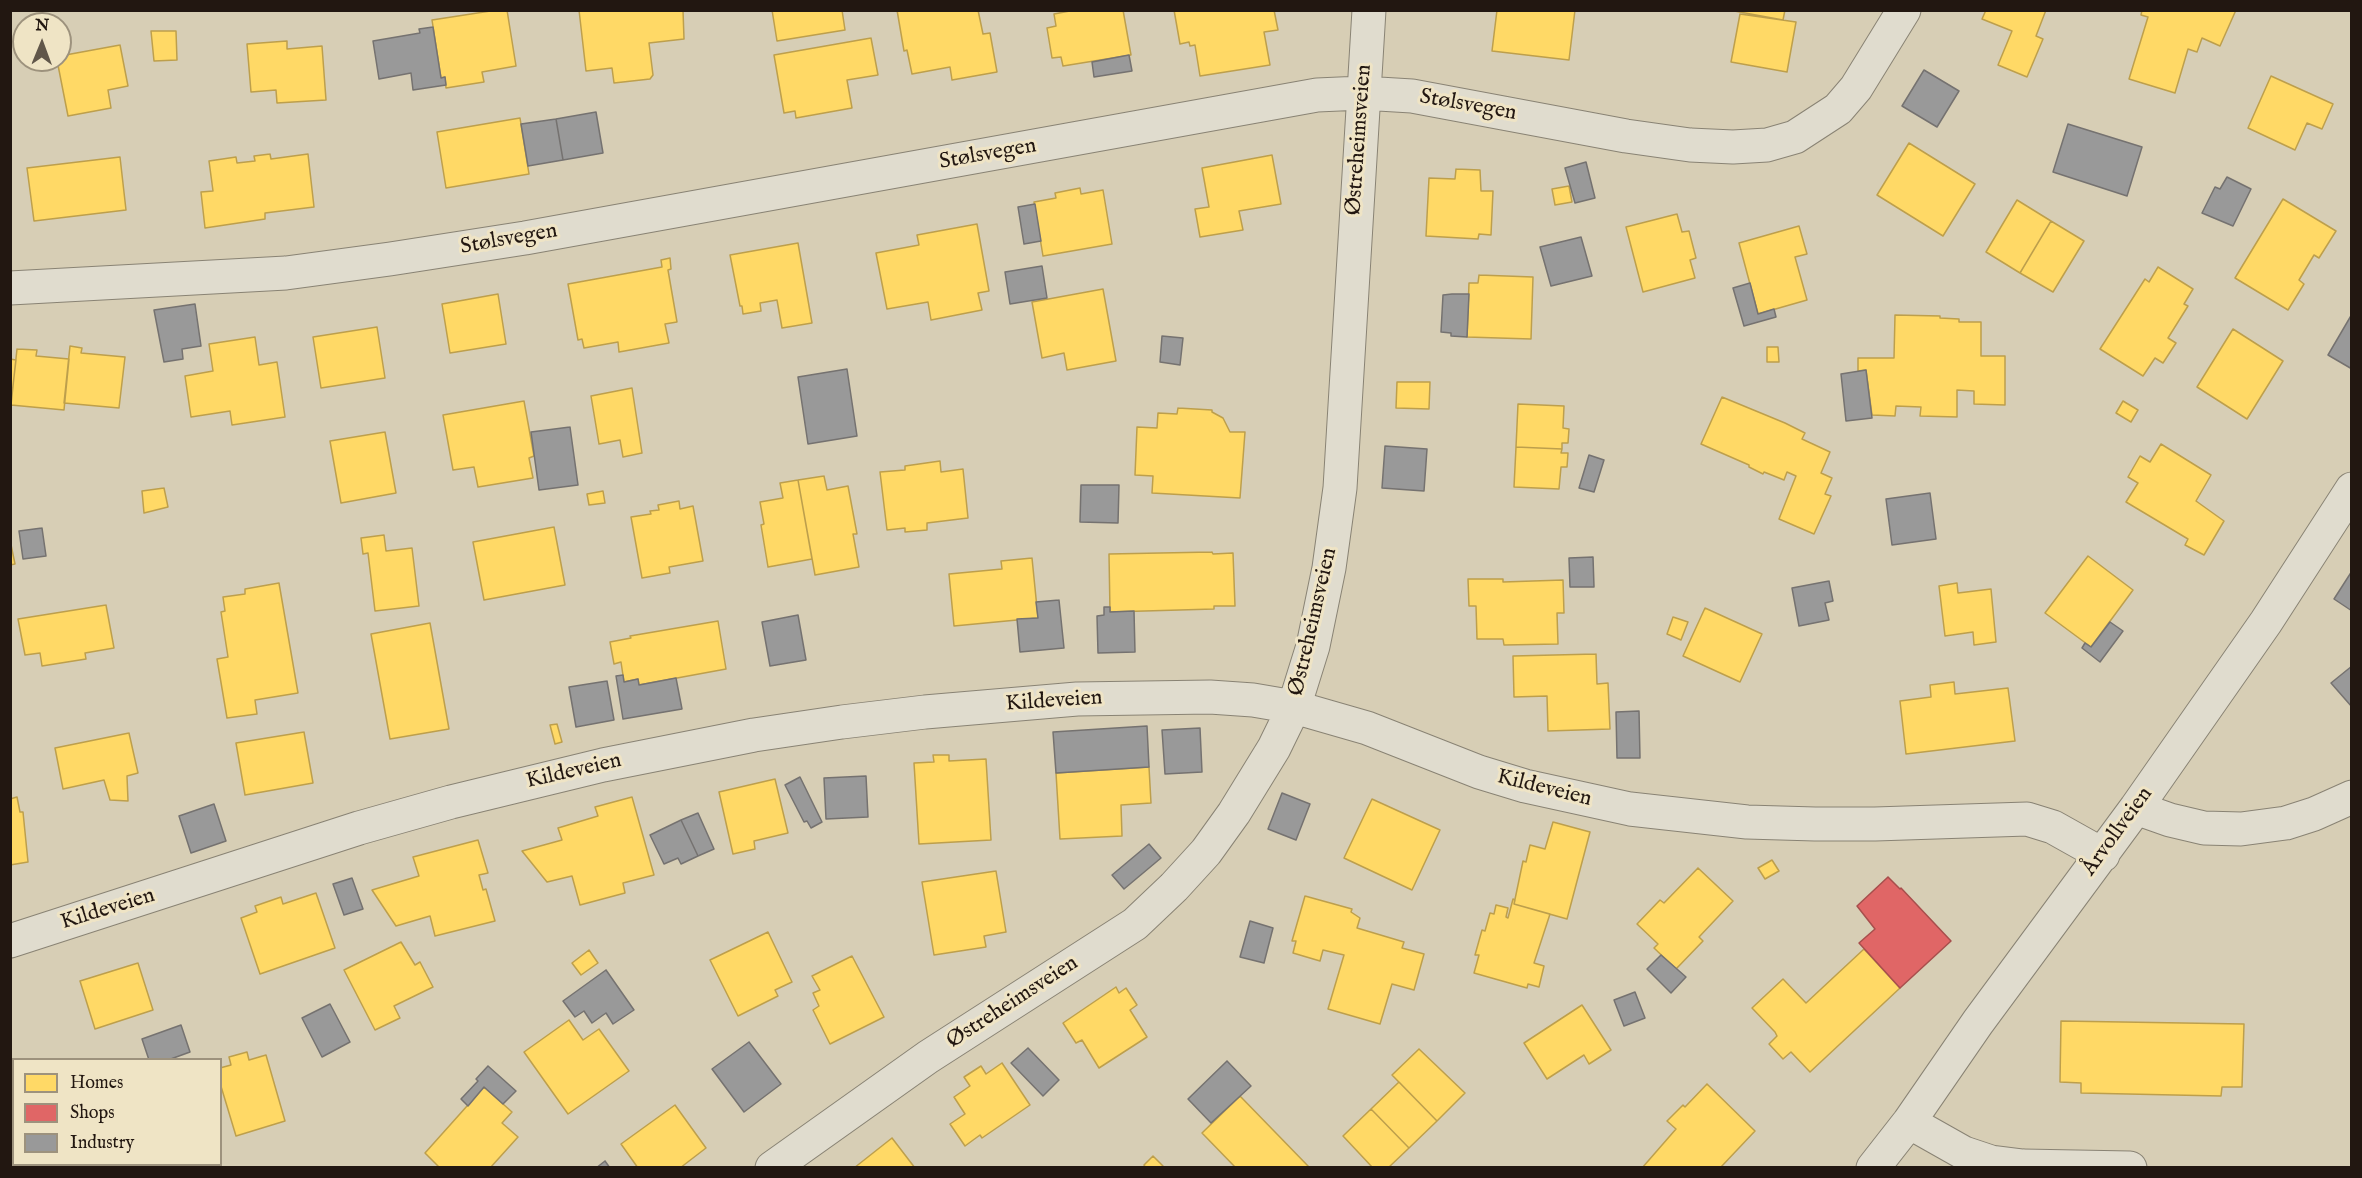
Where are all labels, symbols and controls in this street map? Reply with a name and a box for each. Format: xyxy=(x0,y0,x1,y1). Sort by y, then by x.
north arrow xyxy=(12,12,72,72)
text: N xyxy=(35,16,49,36)
street label: Østreheimsveien xyxy=(1342,64,1378,216)
street label: Stølsvegen xyxy=(1418,85,1518,127)
street label: Stølsvegen xyxy=(938,134,1038,176)
street label: Stølsvegen xyxy=(459,219,559,261)
street label: Østreheimsveien xyxy=(1284,545,1344,699)
street label: Kildeveien xyxy=(1005,685,1103,719)
street label: Kildeveien xyxy=(524,748,624,796)
street label: Kildeveien xyxy=(1494,764,1594,814)
street label: Årvollveien xyxy=(2077,782,2159,882)
street label: Kildeveien xyxy=(58,883,158,937)
street label: Østreheimsveien xyxy=(942,951,1084,1055)
legend xyxy=(12,1058,222,1166)
text: Homes xyxy=(70,1072,123,1095)
text: Shops xyxy=(70,1102,115,1125)
text: Industry xyxy=(70,1132,134,1155)

